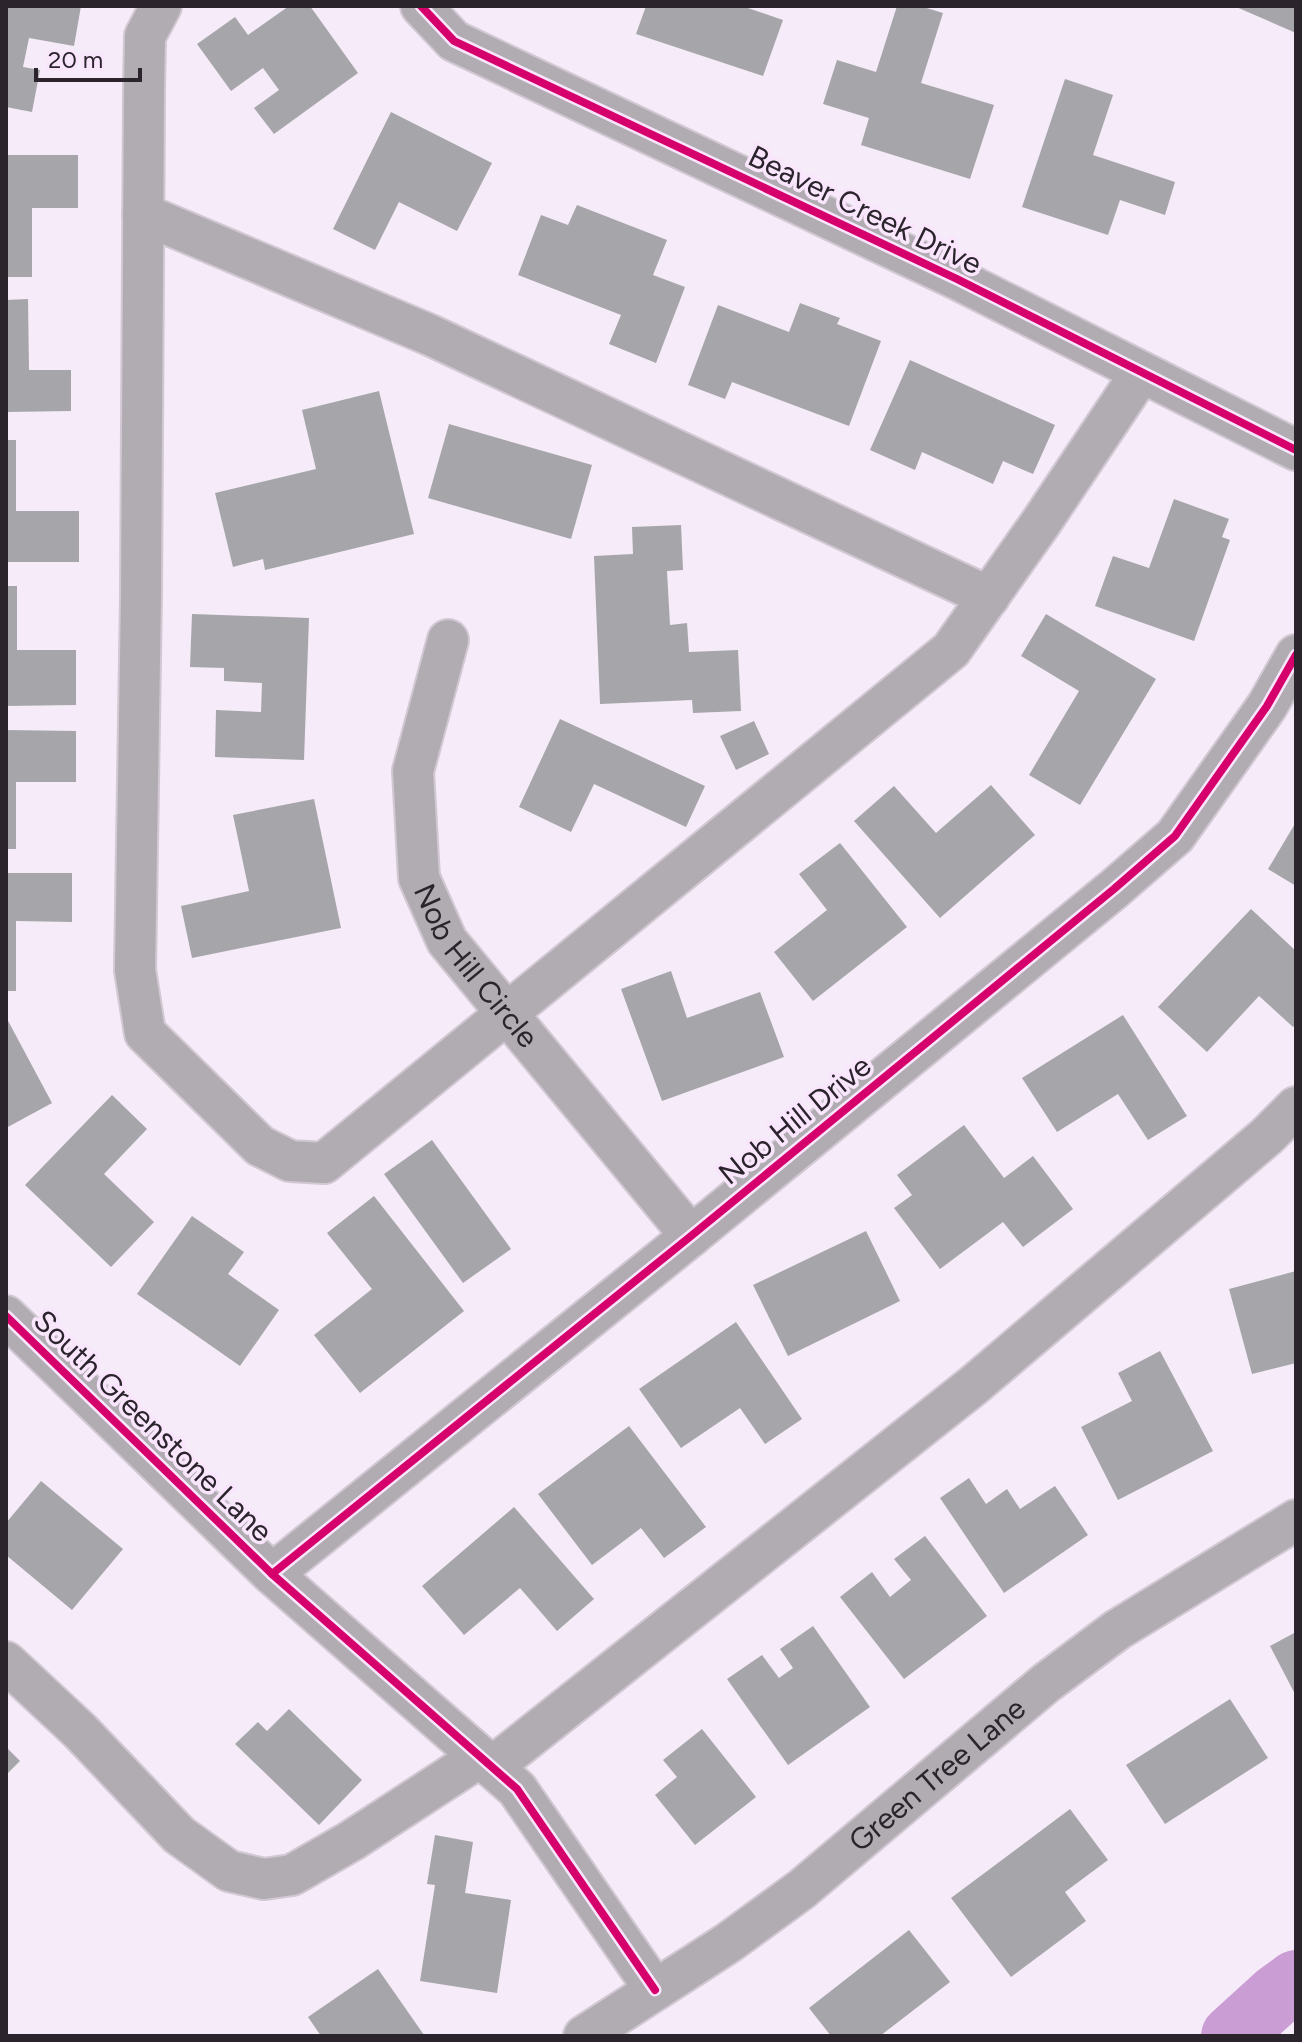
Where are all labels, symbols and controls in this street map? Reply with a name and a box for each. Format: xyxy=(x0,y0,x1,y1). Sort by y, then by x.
scale bar xyxy=(36,32,140,82)
text: 20 m xyxy=(48,45,103,74)
street label: Beaver Creek Drive xyxy=(743,137,988,282)
street label: Nob Hill Circle xyxy=(406,878,547,1055)
street label: Nob Hill Drive xyxy=(711,1047,878,1192)
street label: South Greenstone Lane xyxy=(26,1302,280,1549)
street label: Green Tree Lane xyxy=(841,1690,1033,1859)

